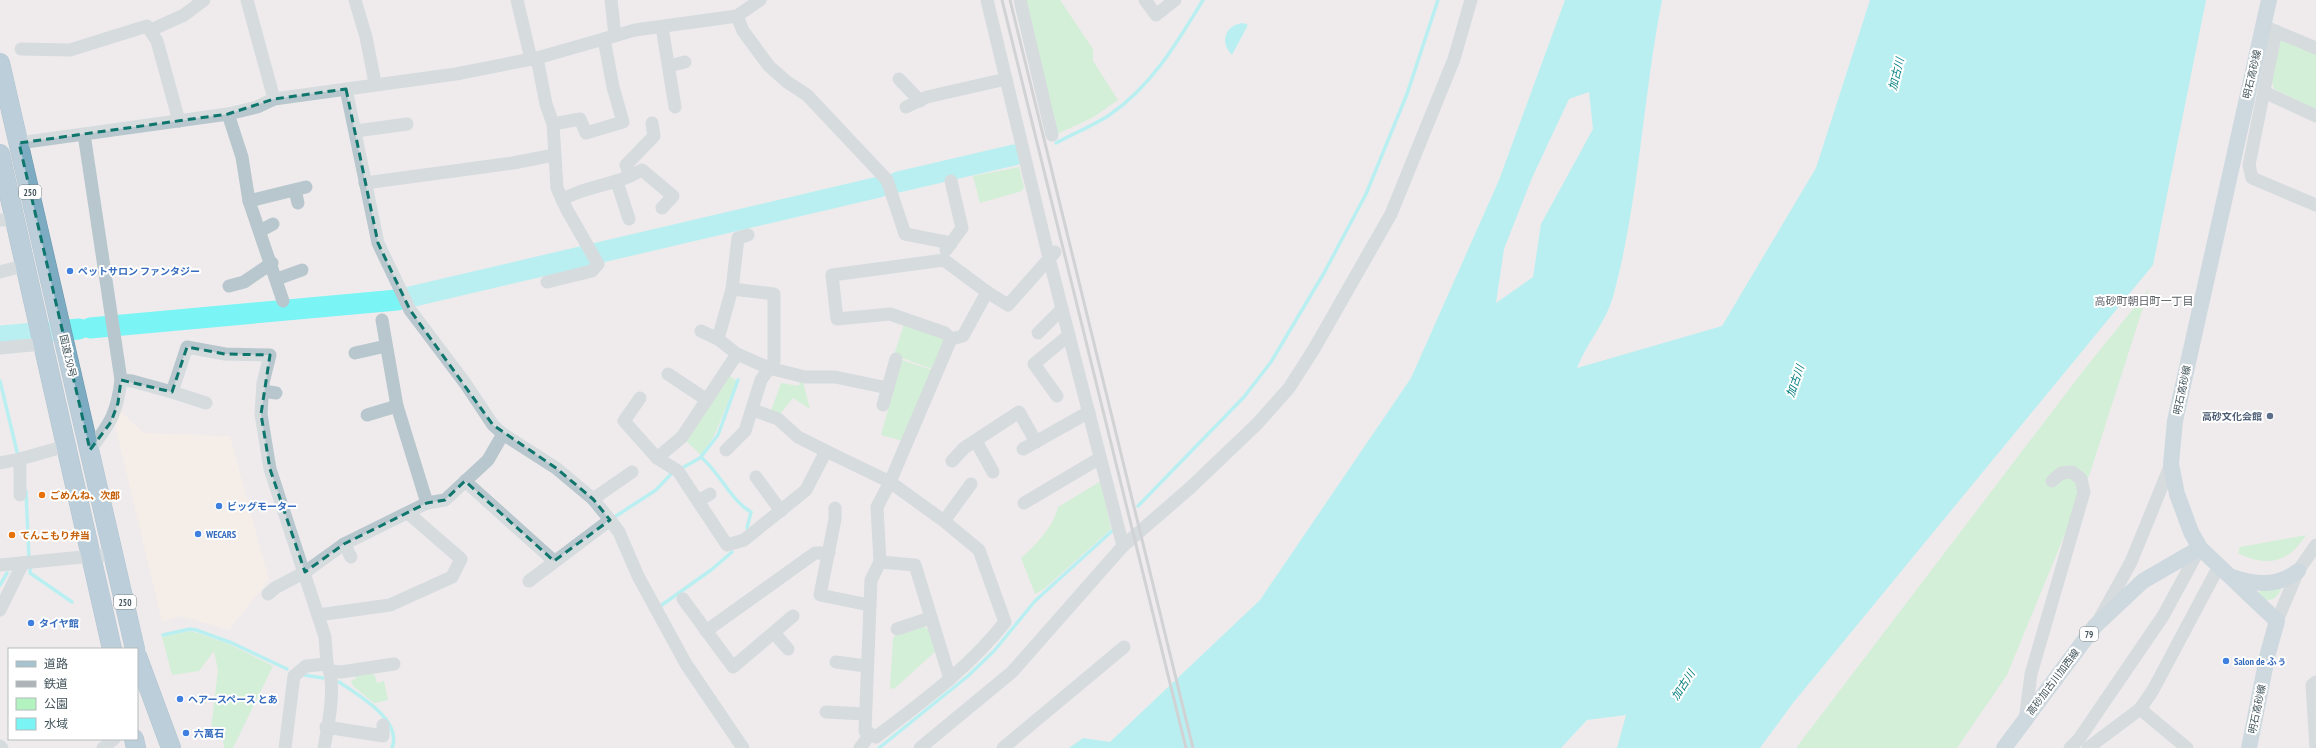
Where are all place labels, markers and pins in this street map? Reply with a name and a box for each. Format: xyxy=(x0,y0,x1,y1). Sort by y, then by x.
place label: ペットサロン ファンタジー xyxy=(78,265,200,278)
marker: ペットサロン ファンタジー xyxy=(65,266,75,276)
place label: 高砂文化会館 xyxy=(2202,410,2262,423)
marker: 高砂文化会館 xyxy=(2265,411,2275,421)
place label: ごめんね、次郎 xyxy=(50,489,120,502)
marker: ごめんね、次郎 xyxy=(37,490,47,500)
place label: ビッグモーター xyxy=(227,500,297,513)
marker: ビッグモーター xyxy=(214,501,224,511)
place label: WECARS xyxy=(205,528,237,541)
place label: てんこもり弁当 xyxy=(20,529,90,542)
marker: WECARS xyxy=(193,529,203,539)
marker: てんこもり弁当 xyxy=(7,530,17,540)
place label: タイヤ館 xyxy=(39,617,79,630)
marker: タイヤ館 xyxy=(26,618,36,628)
place label: Salon de ふぅ xyxy=(2234,655,2287,668)
marker: Salon de ふぅ xyxy=(2221,656,2231,666)
place label: ヘアースペース とあ xyxy=(188,693,278,706)
marker: ヘアースペース とあ xyxy=(175,694,185,704)
place label: 六萬石 xyxy=(194,727,224,740)
marker: 六萬石 xyxy=(181,728,191,738)

